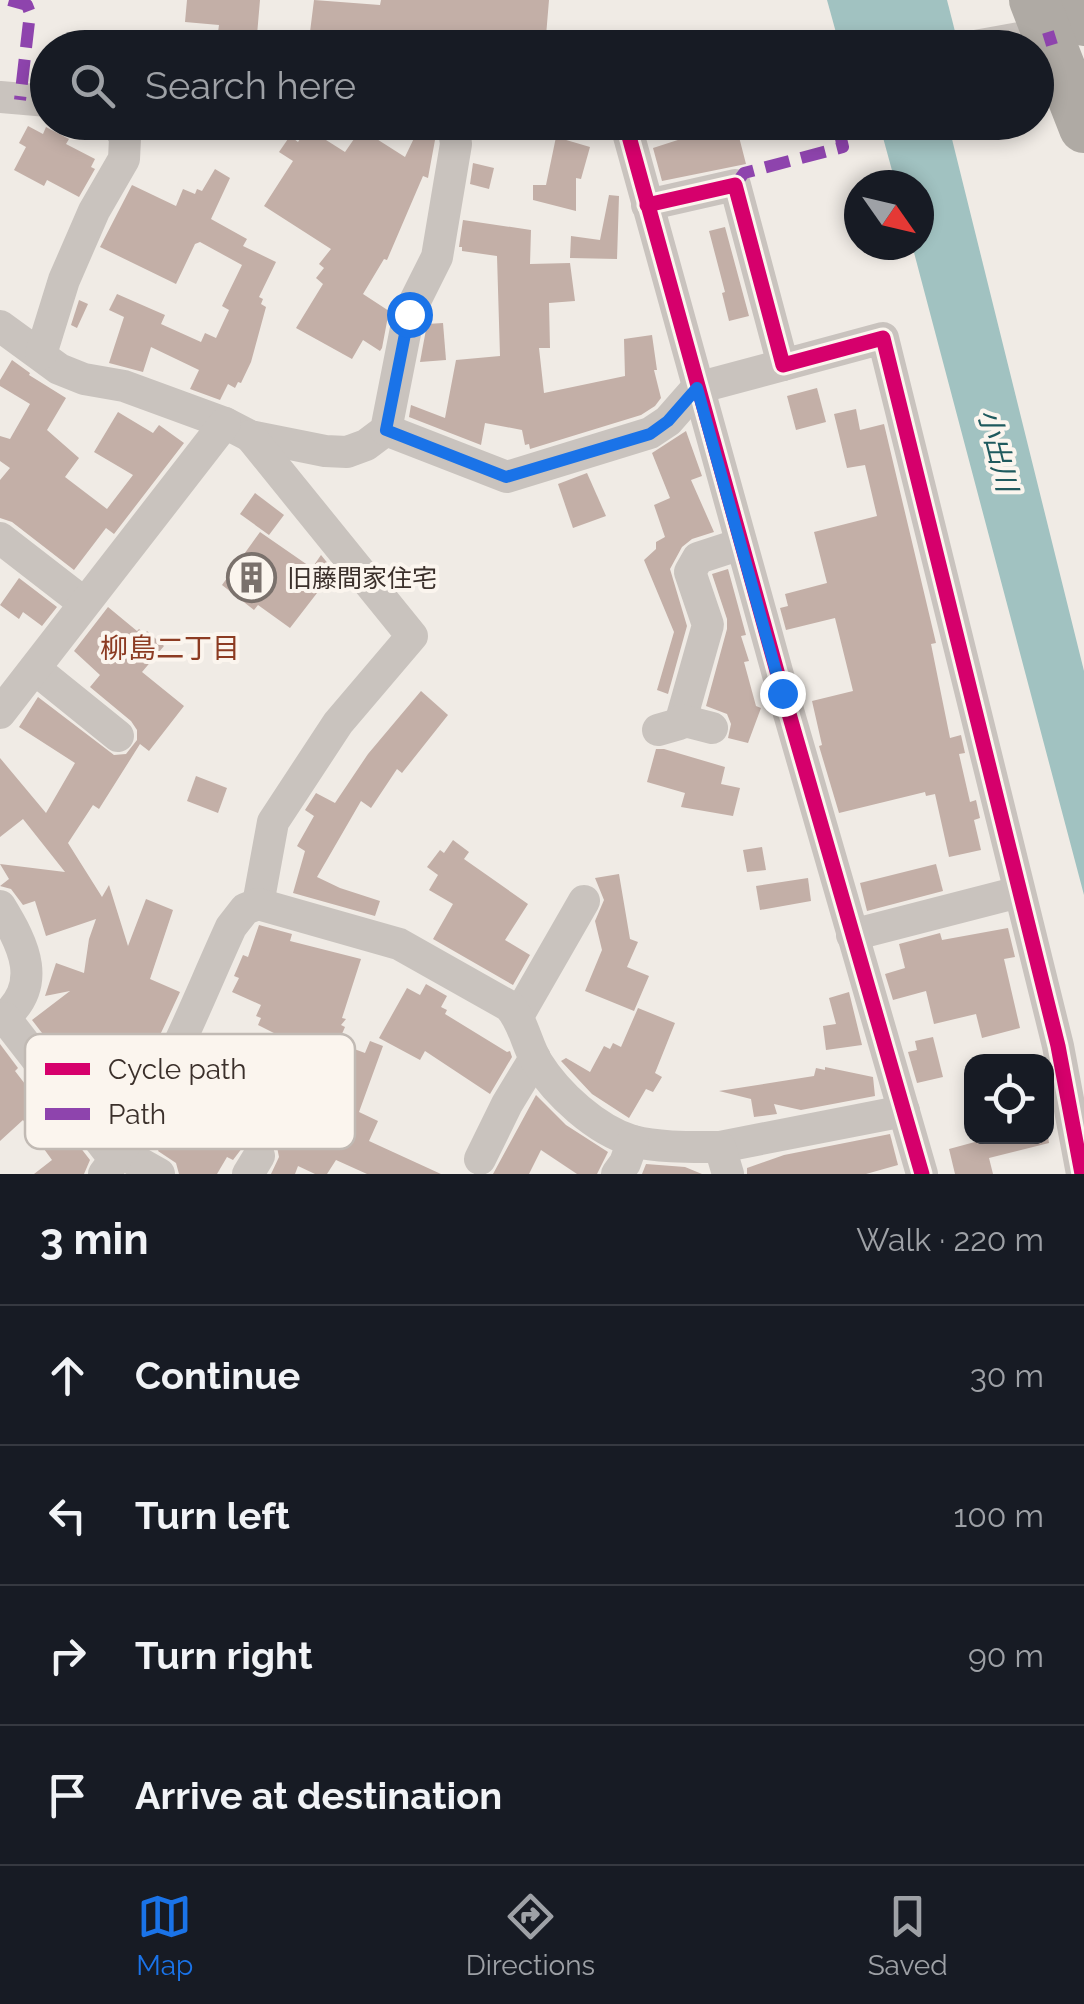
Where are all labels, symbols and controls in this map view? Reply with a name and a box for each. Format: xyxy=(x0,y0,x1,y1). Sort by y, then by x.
search box xyxy=(30,30,1054,140)
icon: search xyxy=(65,58,120,113)
text: Search here xyxy=(145,63,356,108)
north arrow xyxy=(844,170,934,260)
route start xyxy=(387,292,433,338)
water label: 小出川 xyxy=(971,405,1024,498)
building icon: 旧藤間家住宅 xyxy=(226,552,278,604)
place label: 旧藤間家住宅 xyxy=(287,563,437,593)
district label: 柳島二丁目 xyxy=(100,632,240,665)
route end xyxy=(760,671,806,717)
legend xyxy=(25,1034,355,1149)
text: Cycle path xyxy=(108,1053,247,1086)
map controls xyxy=(964,1054,1054,1144)
button: locate xyxy=(964,1054,1054,1144)
text: Path xyxy=(108,1098,166,1131)
text: 3 min xyxy=(40,1215,149,1264)
text: Walk · 220 m xyxy=(856,1221,1044,1258)
icon: ahead xyxy=(40,1348,95,1403)
text: Continue xyxy=(135,1353,300,1398)
text: 30 m xyxy=(970,1357,1044,1394)
icon: left xyxy=(40,1488,95,1543)
text: Turn left xyxy=(135,1493,290,1538)
text: 100 m xyxy=(954,1497,1044,1534)
icon: right xyxy=(40,1628,95,1683)
text: Turn right xyxy=(135,1633,312,1678)
text: 90 m xyxy=(968,1637,1044,1674)
icon: arrive xyxy=(40,1768,95,1823)
text: Arrive at destination xyxy=(135,1773,502,1818)
tab: Map xyxy=(136,1889,193,1982)
tab: Directions xyxy=(466,1889,595,1982)
tab: Saved xyxy=(868,1889,948,1982)

